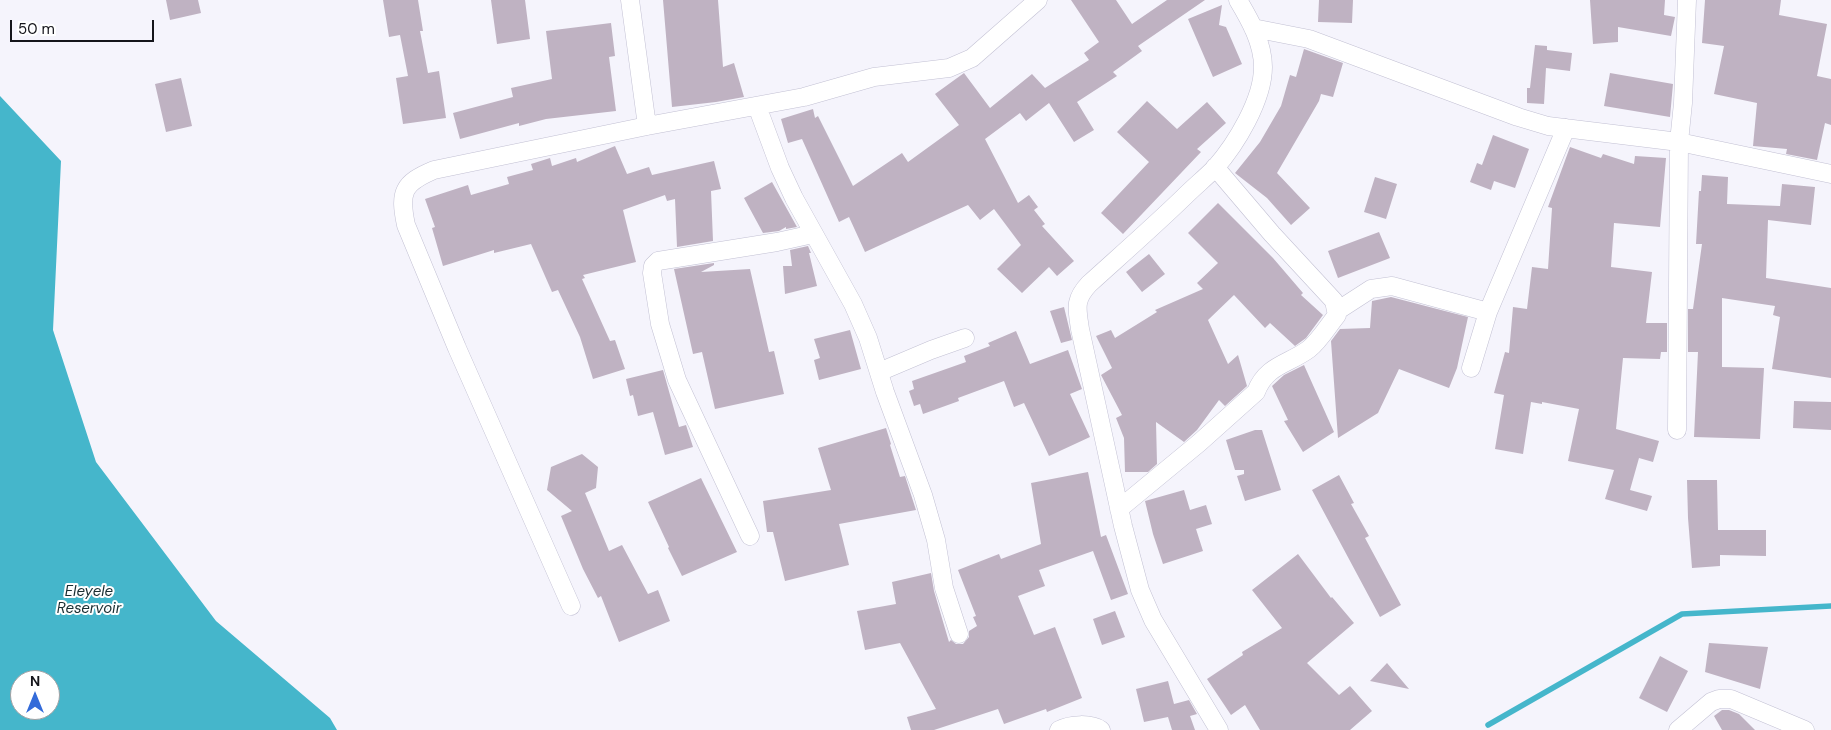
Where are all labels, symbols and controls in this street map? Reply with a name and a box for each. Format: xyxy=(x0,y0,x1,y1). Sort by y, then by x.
scale bar xyxy=(12,10,156,42)
text: 50 m xyxy=(18,19,55,39)
water label: Eleyele Reservoir xyxy=(57,583,121,618)
north arrow xyxy=(10,670,60,720)
text: N xyxy=(30,672,40,690)

